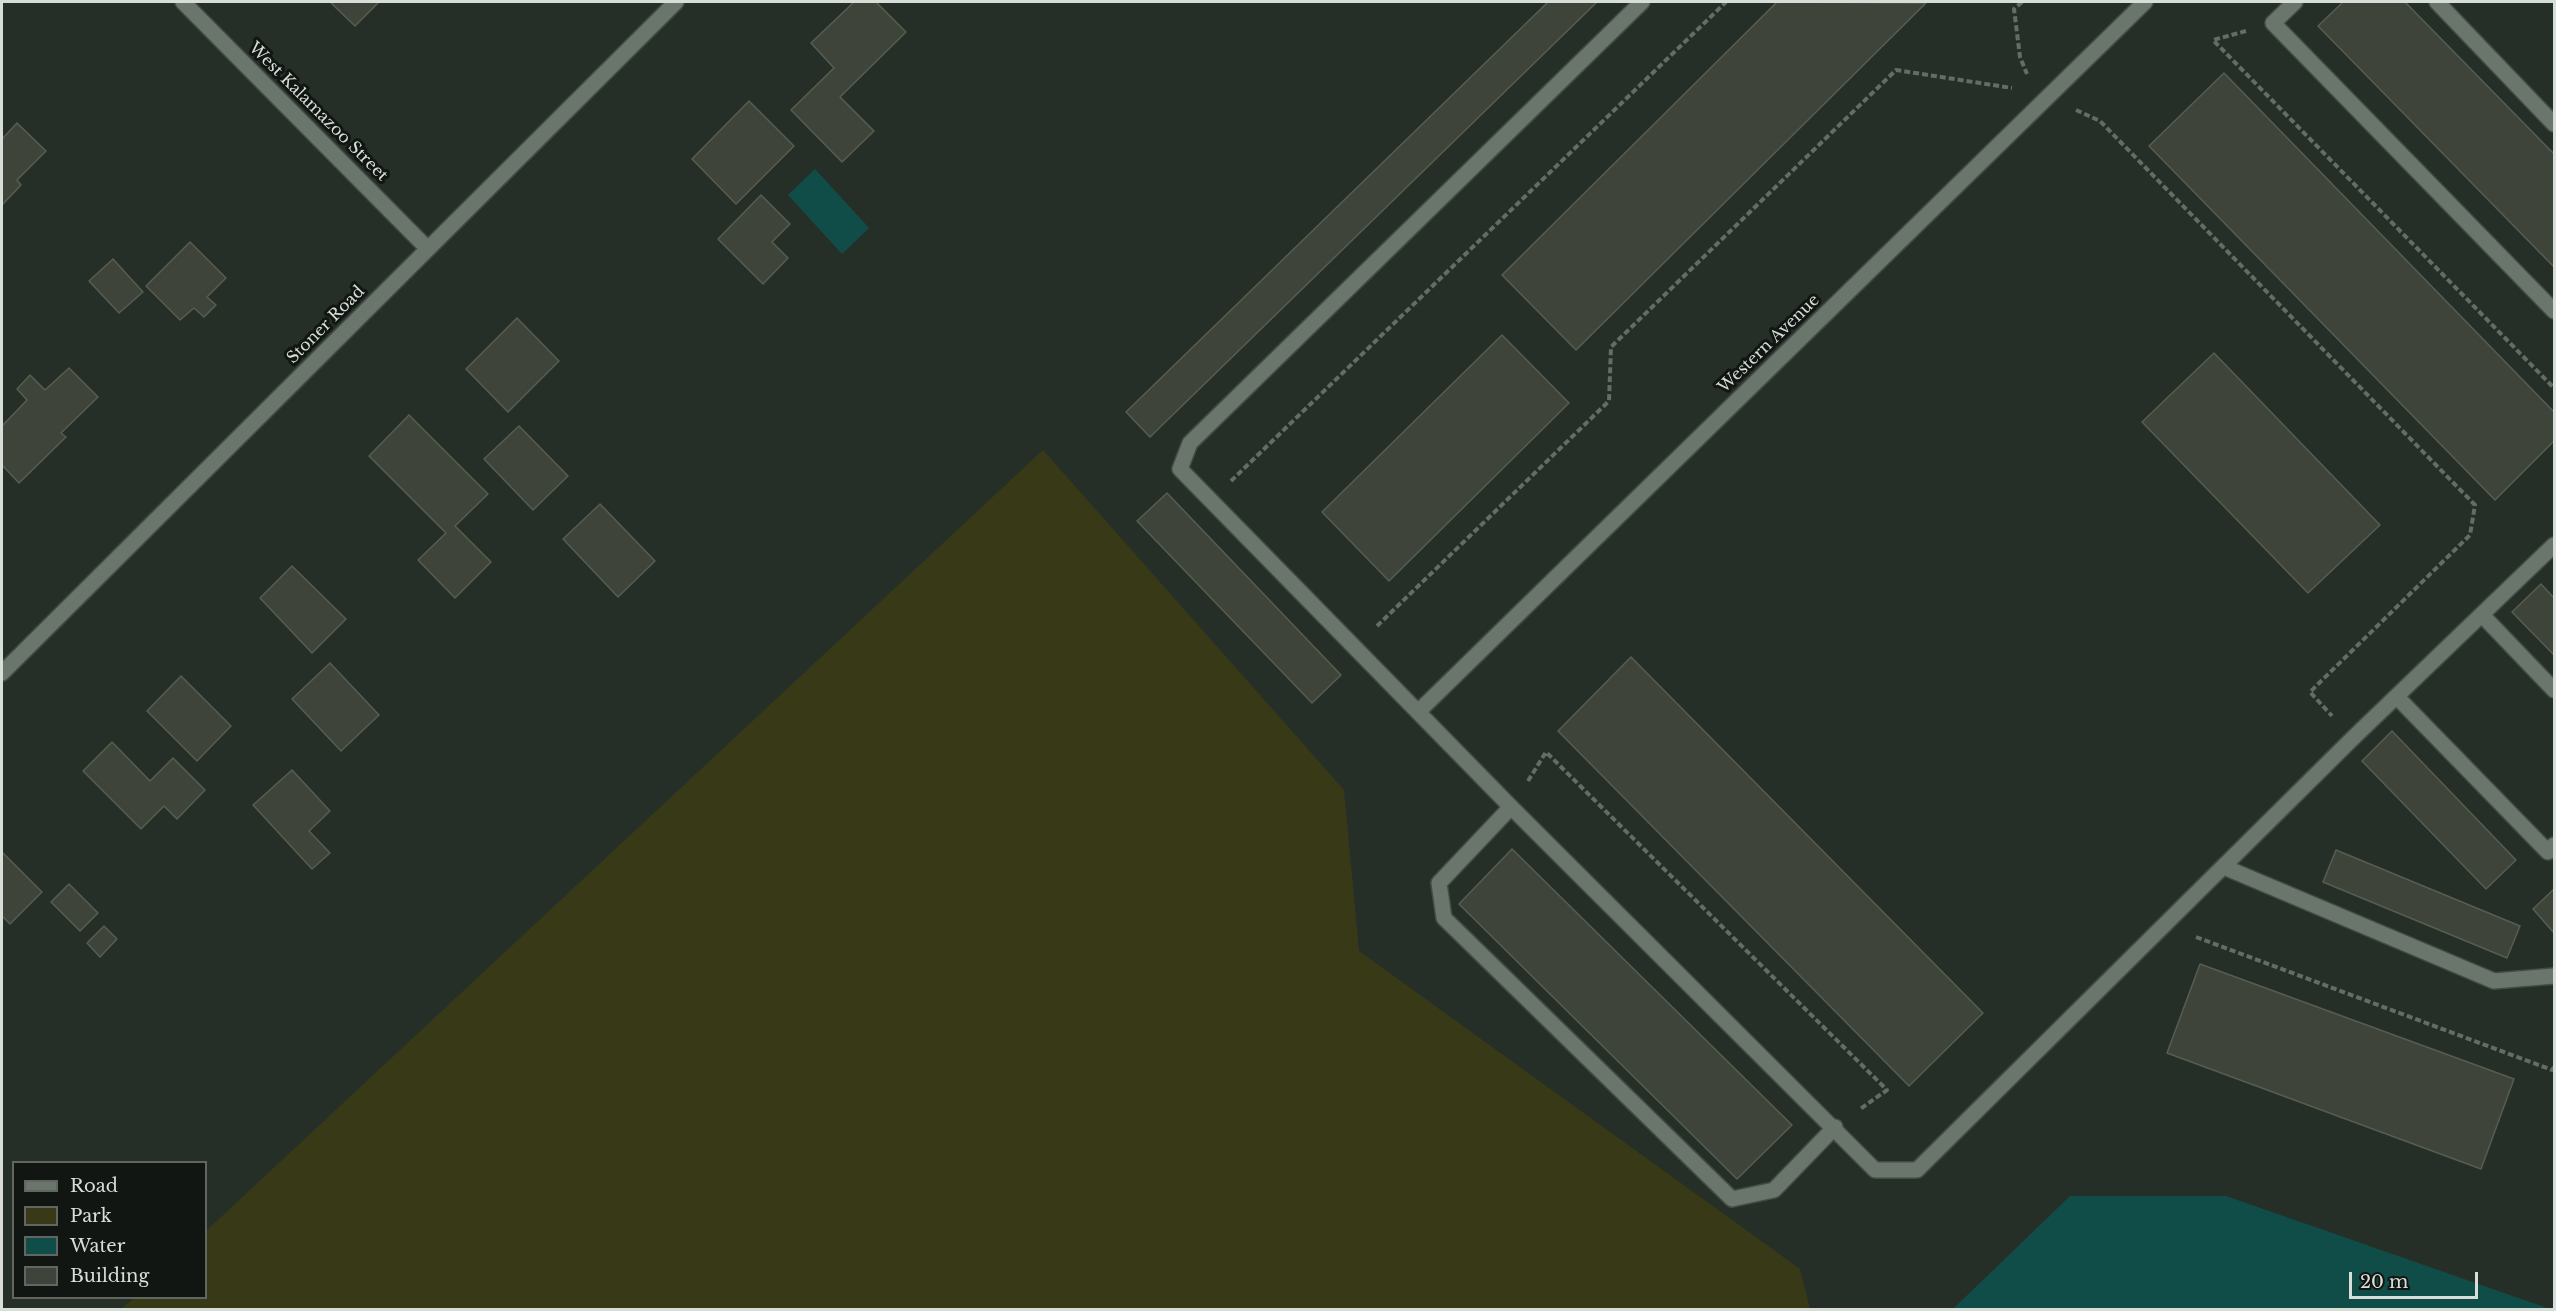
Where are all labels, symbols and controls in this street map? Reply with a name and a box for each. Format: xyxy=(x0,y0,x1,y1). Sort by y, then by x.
street label: West Kalamazoo Street xyxy=(245,39,391,185)
street label: Stoner Road xyxy=(283,282,369,368)
street label: Western Avenue xyxy=(1714,291,1824,397)
legend xyxy=(12,1161,207,1299)
text: Road xyxy=(70,1175,118,1197)
text: Park xyxy=(70,1205,112,1227)
text: Water xyxy=(70,1235,125,1257)
scale bar xyxy=(2352,1260,2481,1298)
text: Building xyxy=(70,1265,149,1287)
text: 20 m xyxy=(2360,1271,2408,1293)

